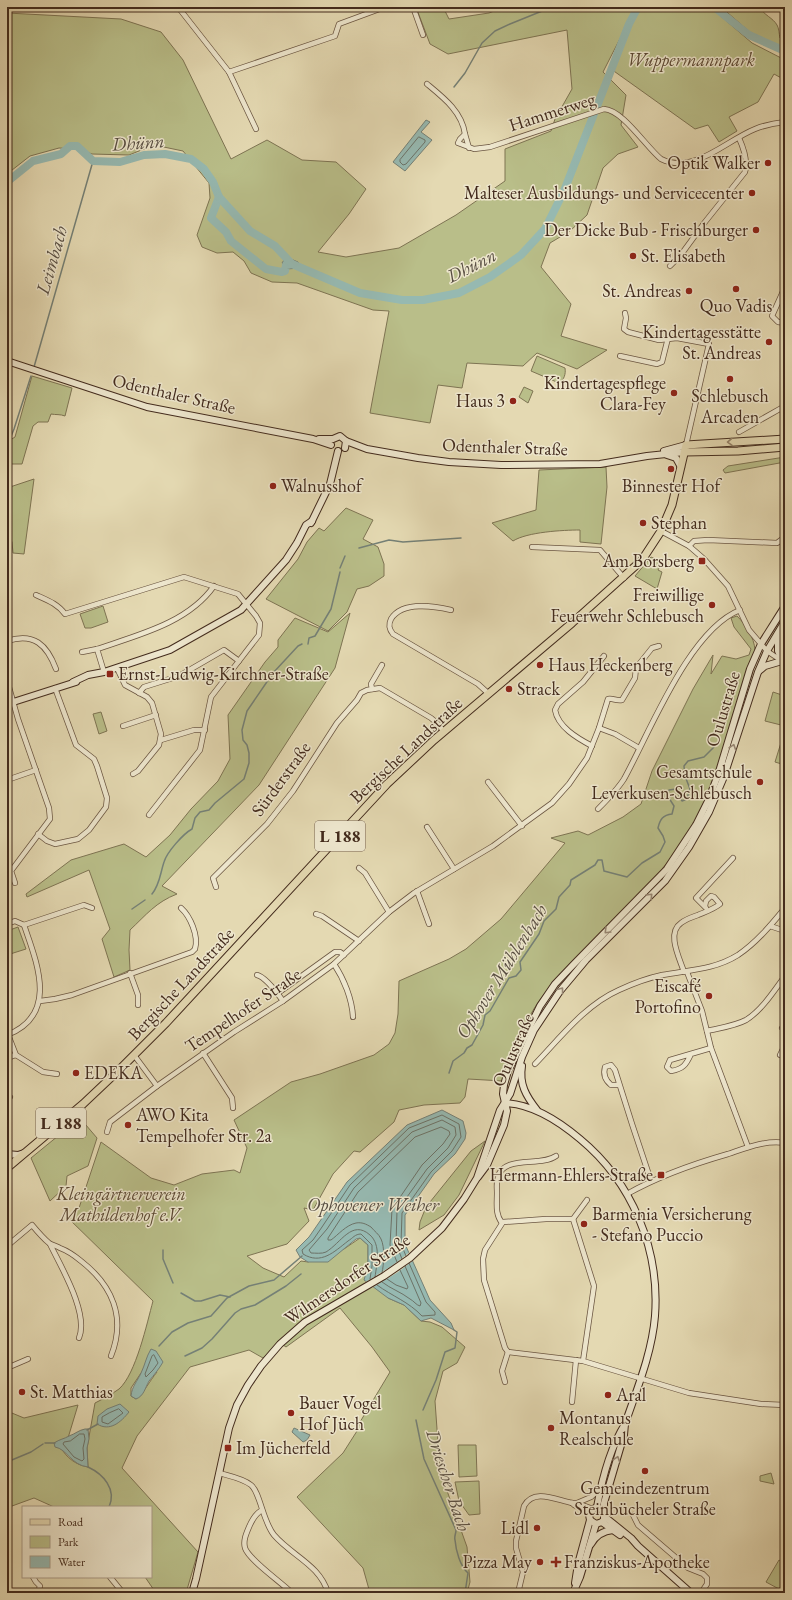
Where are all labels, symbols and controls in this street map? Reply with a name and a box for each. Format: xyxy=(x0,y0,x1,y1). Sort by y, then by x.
park label: Wuppermannpark xyxy=(627,48,755,72)
street label: Hammerweg xyxy=(506,87,598,136)
water label: Dhünn xyxy=(110,128,165,157)
place label: Optik Walker xyxy=(667,151,760,174)
marker: Optik Walker xyxy=(763,158,773,168)
place label: Malteser Ausbildungs- und Servicecenter xyxy=(464,181,744,204)
marker: Malteser Ausbildungs- und Servicecenter xyxy=(747,188,757,198)
place label: Der Dicke Bub - Frischburger xyxy=(544,218,748,241)
water label: Leimbach xyxy=(30,223,73,298)
marker: Der Dicke Bub - Frischburger xyxy=(751,225,761,235)
water label: Dhünn xyxy=(441,242,500,289)
place label: St. Elisabeth xyxy=(641,244,726,267)
marker: St. Elisabeth xyxy=(628,251,638,261)
place label: St. Andreas xyxy=(602,279,681,302)
marker: Quo Vadis xyxy=(731,284,741,294)
marker: St. Andreas xyxy=(684,286,694,296)
place label: Quo Vadis xyxy=(700,294,772,317)
place label: Kindertagesstätte St. Andreas xyxy=(642,320,761,364)
marker: Kindertagesstätte St. Andreas xyxy=(764,337,774,347)
street label: Odenthaler Straße xyxy=(110,368,238,419)
place label: Kindertagespflege Clara-Fey xyxy=(544,371,666,415)
marker: Schlebusch Arcaden xyxy=(725,374,735,384)
place label: Schlebusch Arcaden xyxy=(691,384,769,428)
marker: Kindertagespflege Clara-Fey xyxy=(669,388,679,398)
place label: Haus 3 xyxy=(456,389,505,412)
marker: Haus 3 xyxy=(508,396,518,406)
street label: Odenthaler Straße xyxy=(442,433,568,460)
one-way arrow xyxy=(727,438,733,446)
marker: Binnester Hof xyxy=(666,464,676,474)
place label: Walnusshof xyxy=(281,474,364,497)
place label: Binnester Hof xyxy=(622,474,722,497)
marker: Walnusshof xyxy=(268,481,278,491)
place label: Stephan xyxy=(651,511,708,534)
marker: Stephan xyxy=(638,518,648,528)
place label: Am Borsberg xyxy=(602,549,694,572)
marker: Am Borsberg xyxy=(697,556,707,566)
place label: Freiwillige Feuerwehr Schlebusch xyxy=(551,583,704,627)
marker: Freiwillige Feuerwehr Schlebusch xyxy=(707,600,717,610)
place label: Haus Heckenberg xyxy=(548,653,673,676)
marker: Haus Heckenberg xyxy=(535,660,545,670)
place label: Ernst-Ludwig-Kirchner-Straße xyxy=(118,662,329,685)
street label: Oulustraße xyxy=(700,668,745,749)
marker: Ernst-Ludwig-Kirchner-Straße xyxy=(105,669,115,679)
place label: Strack xyxy=(517,677,561,700)
marker: Strack xyxy=(504,684,514,694)
street label: Bergische Landstraße xyxy=(344,691,467,808)
street label: Sürderstraße xyxy=(246,737,315,821)
one-way arrow xyxy=(729,744,737,751)
place label: Gesamtschule Leverkusen-Schlebusch xyxy=(591,760,752,804)
marker: Gesamtschule Leverkusen-Schlebusch xyxy=(755,777,765,787)
road number: L 188 xyxy=(315,821,365,851)
one-way arrow xyxy=(645,893,653,901)
water label: Ophover Mühlenbach xyxy=(450,899,553,1043)
street label: Bergische Landstraße xyxy=(122,922,239,1045)
one-way arrow xyxy=(604,926,612,933)
street label: Tempelhofer Straße xyxy=(180,962,305,1057)
place label: Eiscafé Portofino xyxy=(635,974,701,1018)
one-way arrow xyxy=(556,988,563,995)
marker: Eiscafé Portofino xyxy=(704,991,714,1001)
street label: Oulustraße xyxy=(486,1010,539,1090)
place label: EDEKA xyxy=(84,1061,143,1084)
marker: EDEKA xyxy=(71,1068,81,1078)
place label: AWO Kita Tempelhofer Str. 2a xyxy=(135,1103,272,1147)
road number: L 188 xyxy=(36,1108,86,1138)
marker: AWO Kita Tempelhofer Str. 2a xyxy=(123,1120,133,1130)
place label: Hermann-Ehlers-Straße xyxy=(489,1163,653,1186)
marker: Hermann-Ehlers-Straße xyxy=(656,1170,666,1180)
park label: Kleingärtnerverein Mathildenhof e.V. xyxy=(55,1182,186,1227)
water label: Ophovener Weiher xyxy=(307,1192,440,1217)
place label: Barmenia Versicherung - Stefano Puccio xyxy=(592,1202,752,1246)
marker: Barmenia Versicherung - Stefano Puccio xyxy=(579,1219,589,1229)
street label: Wilmersdorfer Straße xyxy=(279,1228,414,1329)
place label: St. Matthias xyxy=(30,1380,113,1403)
place label: Aral xyxy=(615,1383,646,1406)
marker: St. Matthias xyxy=(17,1387,27,1397)
marker: Aral xyxy=(603,1390,613,1400)
place label: Bauer Vogel Hof Jüch xyxy=(299,1391,381,1435)
place label: Montanus Realschule xyxy=(559,1406,634,1450)
marker: Bauer Vogel Hof Jüch xyxy=(286,1408,296,1418)
marker: Montanus Realschule xyxy=(546,1423,556,1433)
water label: Driescher Bach xyxy=(420,1425,477,1534)
place label: Im Jücherfeld xyxy=(236,1436,332,1459)
marker: Im Jücherfeld xyxy=(223,1443,233,1453)
one-way arrow xyxy=(612,1456,621,1463)
marker: Gemeindezentrum Steinbücheler Straße xyxy=(640,1466,650,1476)
place label: Gemeindezentrum Steinbücheler Straße xyxy=(574,1476,716,1520)
legend xyxy=(22,1506,152,1578)
text: Road xyxy=(58,1514,84,1530)
place label: Lidl xyxy=(501,1516,529,1539)
marker: Lidl xyxy=(532,1523,542,1533)
text: Park xyxy=(58,1534,79,1550)
place label: Pizza May xyxy=(463,1550,532,1573)
place label: Franziskus-Apotheke xyxy=(564,1550,710,1573)
text: Water xyxy=(58,1554,85,1570)
marker: Pizza May xyxy=(535,1557,545,1567)
marker: Franziskus-Apotheke xyxy=(551,1557,561,1567)

